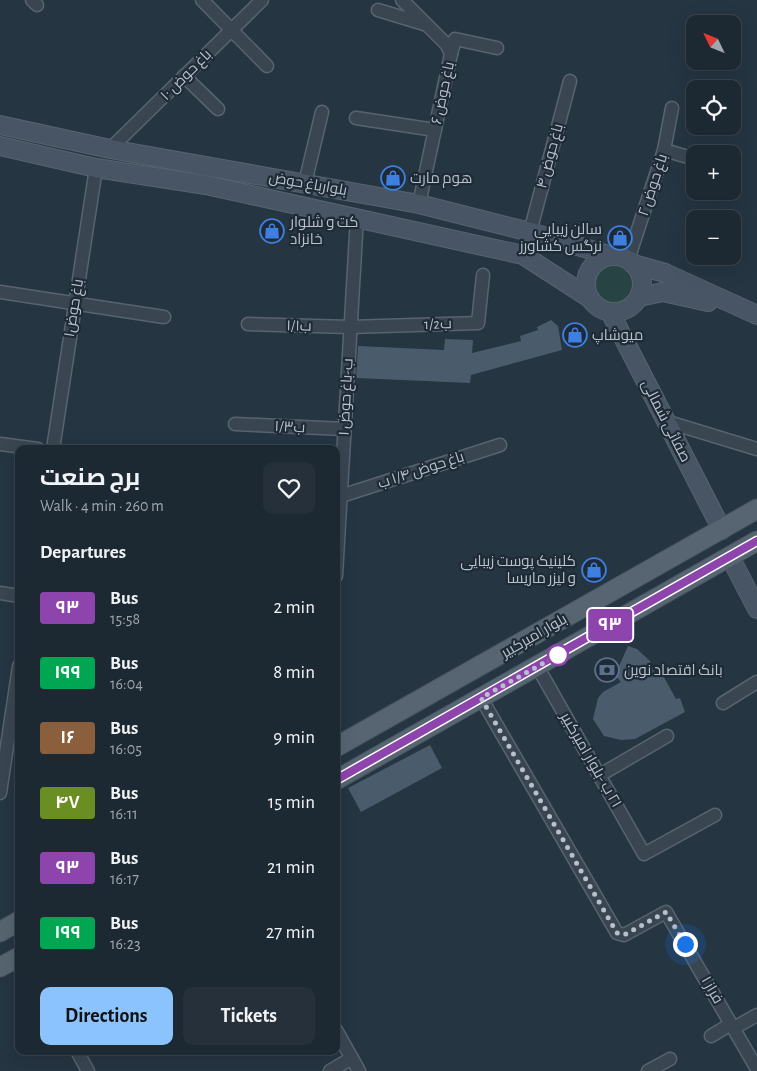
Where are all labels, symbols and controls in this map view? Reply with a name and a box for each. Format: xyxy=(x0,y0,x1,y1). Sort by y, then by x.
north arrow xyxy=(686,15,741,70)
map controls xyxy=(686,15,741,265)
street label: ۱۰ باغ حوض xyxy=(158,47,216,105)
street label: ۶ باغ حوض xyxy=(429,60,460,126)
button: locate xyxy=(686,80,741,135)
street label: ۴ باغ حوض xyxy=(534,122,569,191)
button: + xyxy=(686,145,741,200)
street label: ۲ باغ حوض xyxy=(636,152,673,219)
shop icon: هوم مارت xyxy=(380,165,406,191)
street label: بلوارباغ حوض xyxy=(267,170,348,201)
place label: هوم مارت xyxy=(410,171,472,188)
button: − xyxy=(686,210,741,265)
place label: کت و شلوار خانزاد xyxy=(289,214,358,248)
shop icon: کت و شلوار خانزاد xyxy=(259,218,285,244)
place label: سالن زیبایی نرگس کشاورز xyxy=(518,222,602,256)
shop icon: سالن زیبایی نرگس کشاورز xyxy=(607,225,633,251)
street label: باغ حوض۱ xyxy=(62,278,89,339)
street label: 1/2ب xyxy=(424,316,452,332)
street label: ب۱/۱ xyxy=(286,318,312,334)
shop icon: میوشاپ xyxy=(562,322,588,348)
place label: میوشاپ xyxy=(592,327,643,345)
street label: ۱ ب-باغ حوض xyxy=(336,358,359,436)
street label: صفائی شمالی xyxy=(637,377,694,466)
street label: ب۱/۳ xyxy=(274,419,306,435)
street label: باغ حوض ۱/۴ ب xyxy=(376,449,467,494)
button: heart xyxy=(263,462,315,514)
text: برج صنعت xyxy=(40,466,140,490)
text: Walk · 4 min · 260 m xyxy=(40,498,164,514)
text: Departures xyxy=(40,543,126,562)
place label: کلینیک پوست زیبایی و لیزر ماریسا xyxy=(460,554,576,587)
shop icon: کلینیک پوست زیبایی و لیزر ماریسا xyxy=(581,557,607,583)
text: Bus xyxy=(110,589,138,608)
text: 2 min xyxy=(274,598,315,617)
text: ۹۳ xyxy=(56,599,79,617)
line badge: ۹۳ xyxy=(588,609,632,641)
text: 15:58 xyxy=(110,611,140,627)
street label: بلوار امیرکبیر xyxy=(498,611,570,662)
text: ۹۳ xyxy=(598,616,622,634)
unlabelled marker xyxy=(547,644,569,666)
text: Bus xyxy=(110,654,138,673)
bank icon: بانک اقتصاد نوین xyxy=(594,657,620,683)
text: 8 min xyxy=(273,663,315,682)
place label: بانک اقتصاد نوین xyxy=(624,663,723,680)
text: ۱۹۹ xyxy=(54,664,81,682)
text: 16:04 xyxy=(110,676,143,692)
street label: ٢١ ب -بلوار امیرکبیر xyxy=(556,709,624,811)
text: Bus xyxy=(110,719,138,738)
text: 9 min xyxy=(273,728,315,747)
text: ۱۶ xyxy=(60,729,75,747)
text: 16:05 xyxy=(110,741,142,757)
text: Bus xyxy=(110,784,138,803)
text: 15 min xyxy=(268,793,315,812)
text: ۴۷ xyxy=(55,794,80,812)
text: 16:11 xyxy=(110,806,138,822)
text: Bus xyxy=(110,849,138,868)
text: 21 min xyxy=(267,858,315,877)
text: ۹۳ xyxy=(56,859,79,877)
text: 16:17 xyxy=(110,871,139,887)
text: Bus xyxy=(110,914,138,933)
text: 27 min xyxy=(266,923,315,942)
text: ۱۹۹ xyxy=(54,924,81,942)
your location xyxy=(673,932,698,957)
text: 16:23 xyxy=(110,936,141,952)
street label: فراز ۱ xyxy=(697,974,726,1007)
button: Directions xyxy=(40,987,173,1045)
button: Tickets xyxy=(183,987,315,1045)

